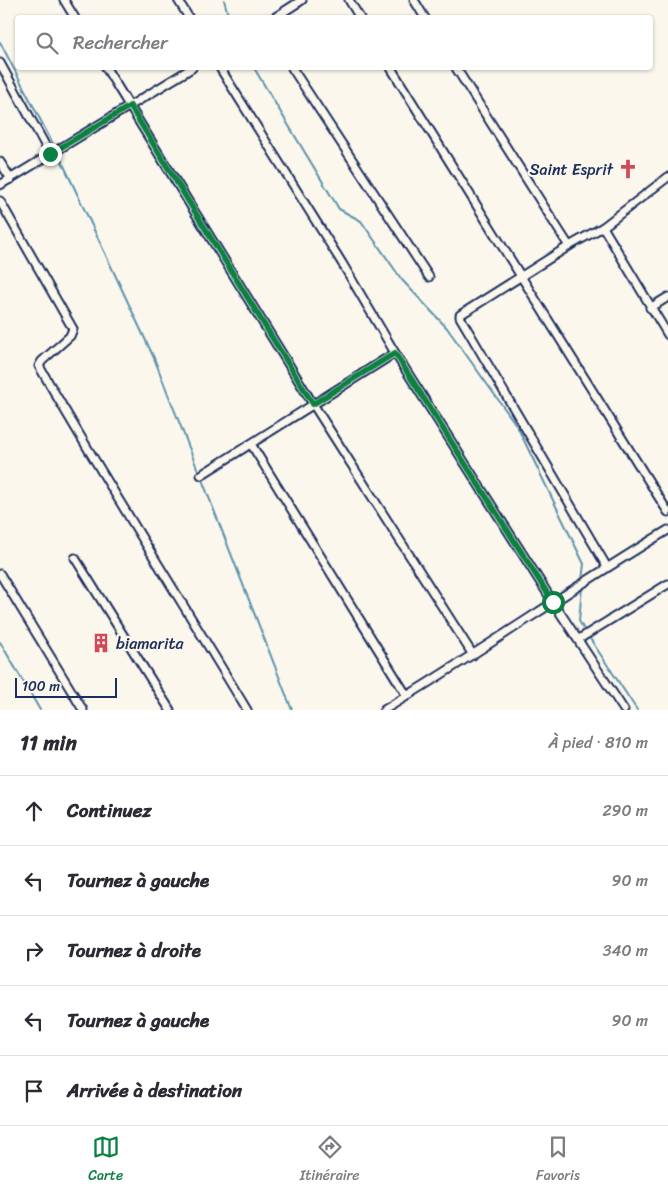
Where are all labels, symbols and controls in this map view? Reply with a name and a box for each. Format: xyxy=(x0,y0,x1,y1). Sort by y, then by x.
search box xyxy=(15,15,653,70)
text: Rechercher xyxy=(73,26,168,59)
icon: search xyxy=(33,29,61,57)
route end xyxy=(39,143,62,166)
place label: Saint Esprit xyxy=(529,155,614,184)
church icon: Saint Esprit xyxy=(617,158,639,180)
route start xyxy=(542,591,565,614)
place label: biamarita xyxy=(116,629,185,658)
building icon: biamarita xyxy=(90,632,112,654)
text: 100 m xyxy=(22,674,60,699)
scale bar xyxy=(15,675,118,698)
text: 11 min xyxy=(20,724,77,762)
text: À pied · 810 m xyxy=(548,728,648,757)
text: Continuez xyxy=(67,794,152,827)
text: 290 m xyxy=(602,796,648,825)
icon: ahead xyxy=(20,797,48,825)
text: Tournez à gauche xyxy=(67,864,209,897)
text: 90 m xyxy=(612,866,648,895)
icon: left xyxy=(20,867,48,895)
text: Tournez à droite xyxy=(67,934,201,967)
text: 340 m xyxy=(603,936,648,965)
icon: right xyxy=(20,937,48,965)
text: Tournez à gauche xyxy=(67,1004,209,1037)
text: 90 m xyxy=(612,1006,648,1035)
icon: left xyxy=(20,1007,48,1035)
text: Arrivée à destination xyxy=(67,1074,242,1107)
icon: arrive xyxy=(20,1077,48,1105)
tab: Carte xyxy=(88,1133,123,1188)
tab: Itinéraire xyxy=(300,1133,360,1188)
tab: Favoris xyxy=(536,1133,580,1188)

